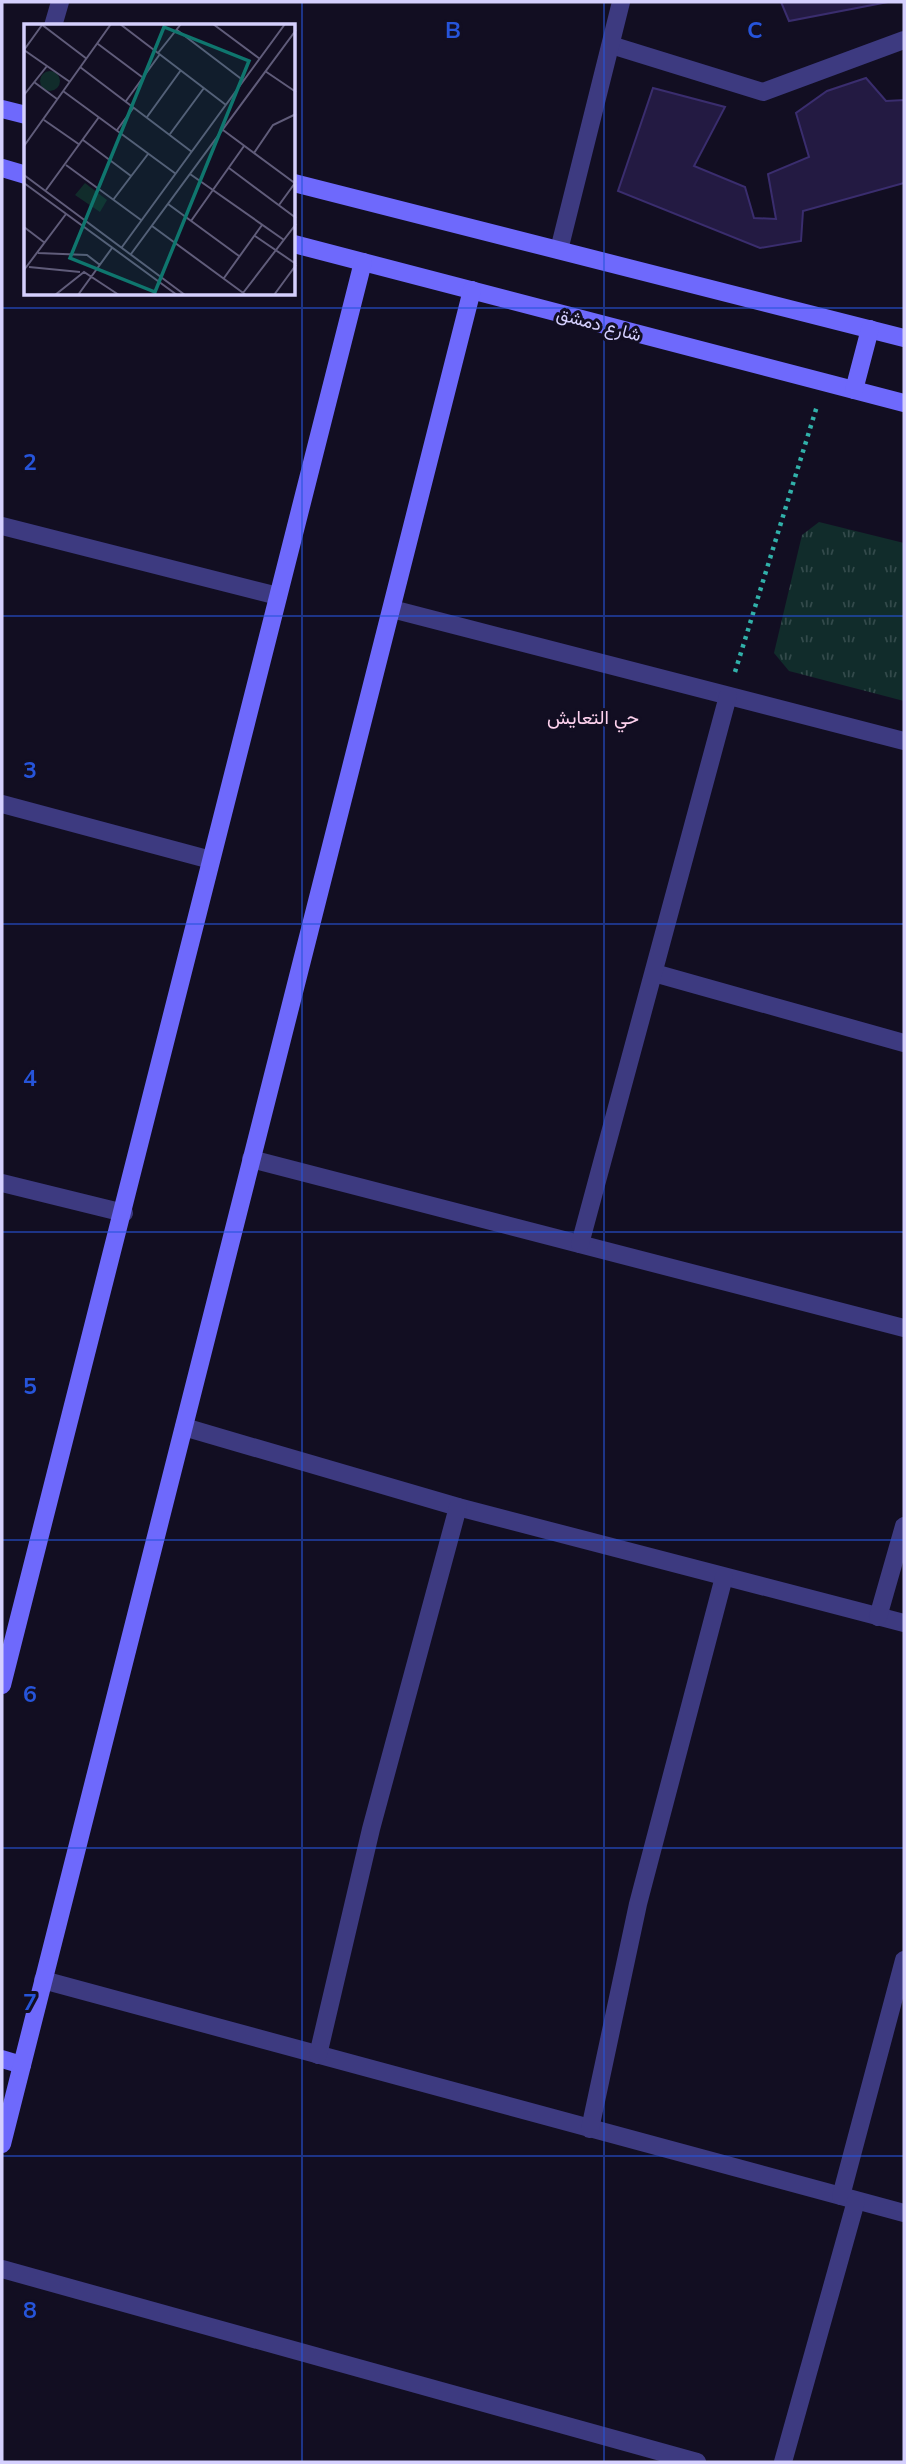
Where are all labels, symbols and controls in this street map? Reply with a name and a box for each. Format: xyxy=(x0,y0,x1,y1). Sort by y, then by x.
text: B xyxy=(445,15,461,44)
text: C xyxy=(747,15,763,44)
inset map xyxy=(24,24,296,296)
street label: شارع دمشق xyxy=(554,302,644,347)
text: 2 xyxy=(23,447,37,476)
district label: حي التعايش xyxy=(547,705,639,733)
text: 3 xyxy=(23,755,37,784)
text: 4 xyxy=(23,1063,37,1092)
text: 5 xyxy=(23,1371,37,1400)
text: 6 xyxy=(23,1679,37,1708)
text: 7 xyxy=(23,1987,37,2016)
text: 8 xyxy=(23,2295,37,2324)

